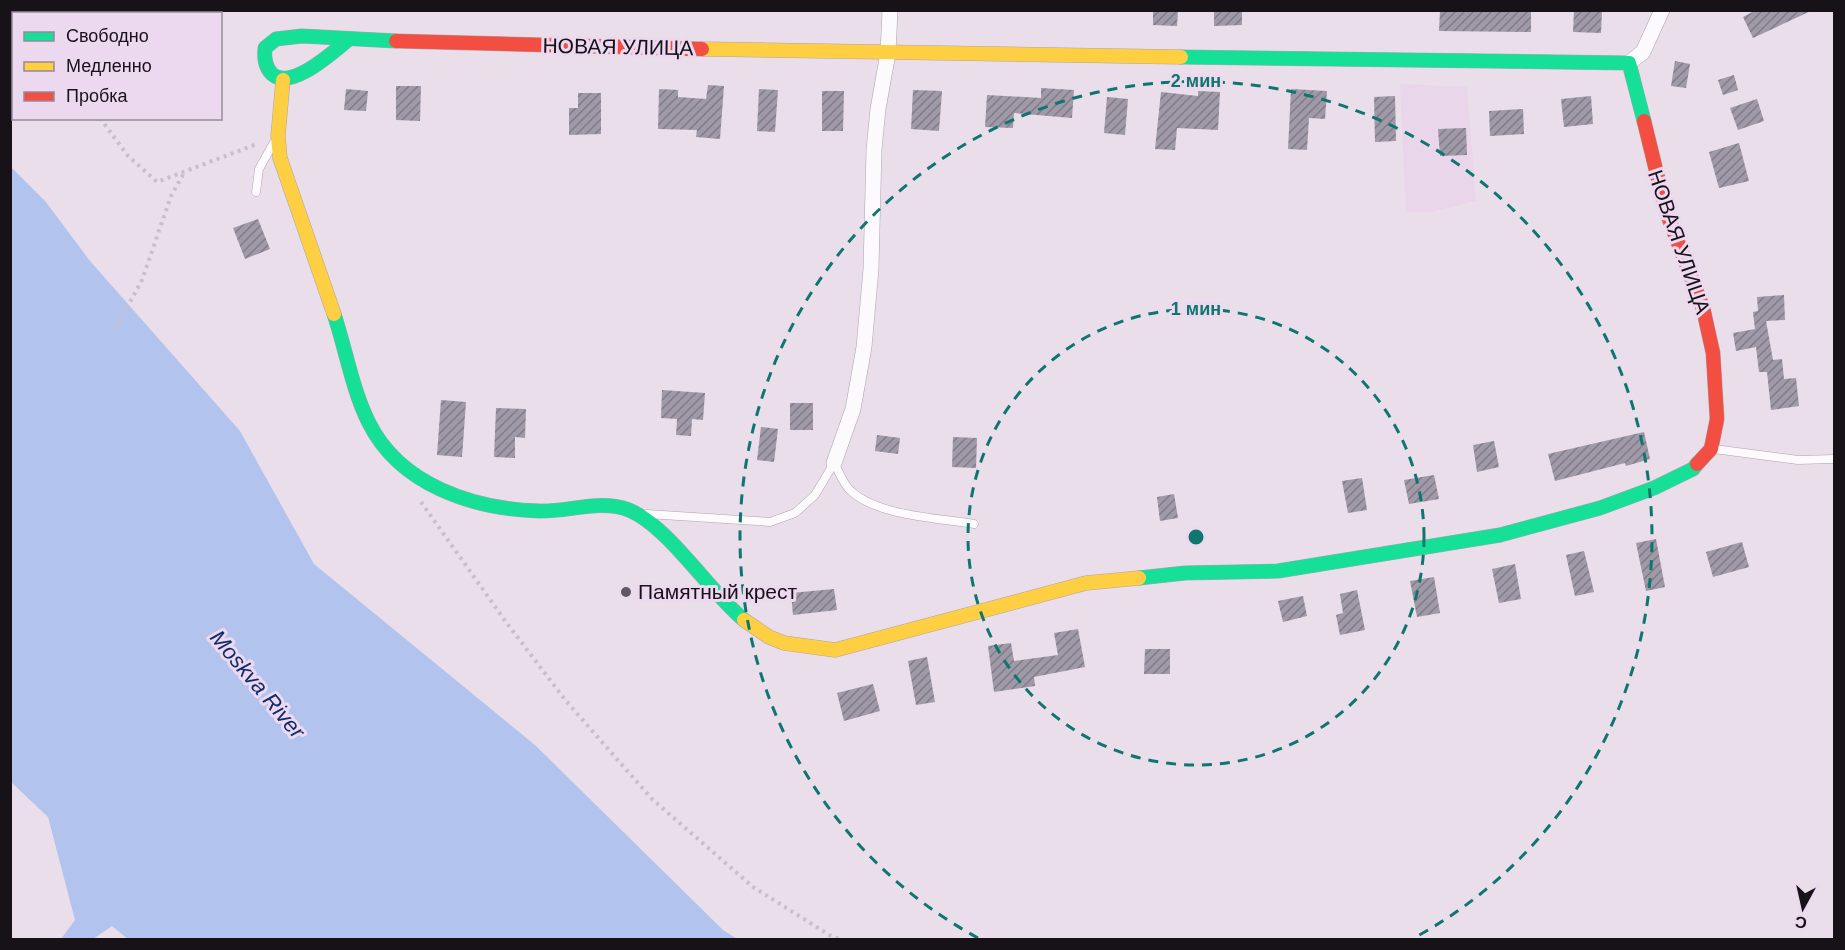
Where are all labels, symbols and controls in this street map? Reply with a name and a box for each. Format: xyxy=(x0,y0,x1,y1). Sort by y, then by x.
legend xyxy=(12,12,222,120)
text: Свободно xyxy=(66,26,149,46)
street label: НОВАЯ УЛИЦА xyxy=(542,34,694,59)
text: Медленно xyxy=(66,56,152,76)
text: 2 мин xyxy=(1171,71,1221,91)
text: Пробка xyxy=(66,86,129,106)
street label: НОВАЯ УЛИЦА xyxy=(1644,167,1715,317)
text: 1 мин xyxy=(1171,299,1221,319)
centre of rings xyxy=(1186,527,1206,547)
place label: Памятный крест xyxy=(638,580,798,603)
marker: Памятный крест xyxy=(619,585,633,599)
water label: Moskva River xyxy=(205,625,311,745)
north arrow xyxy=(1773,878,1833,938)
text: С xyxy=(1794,913,1808,932)

